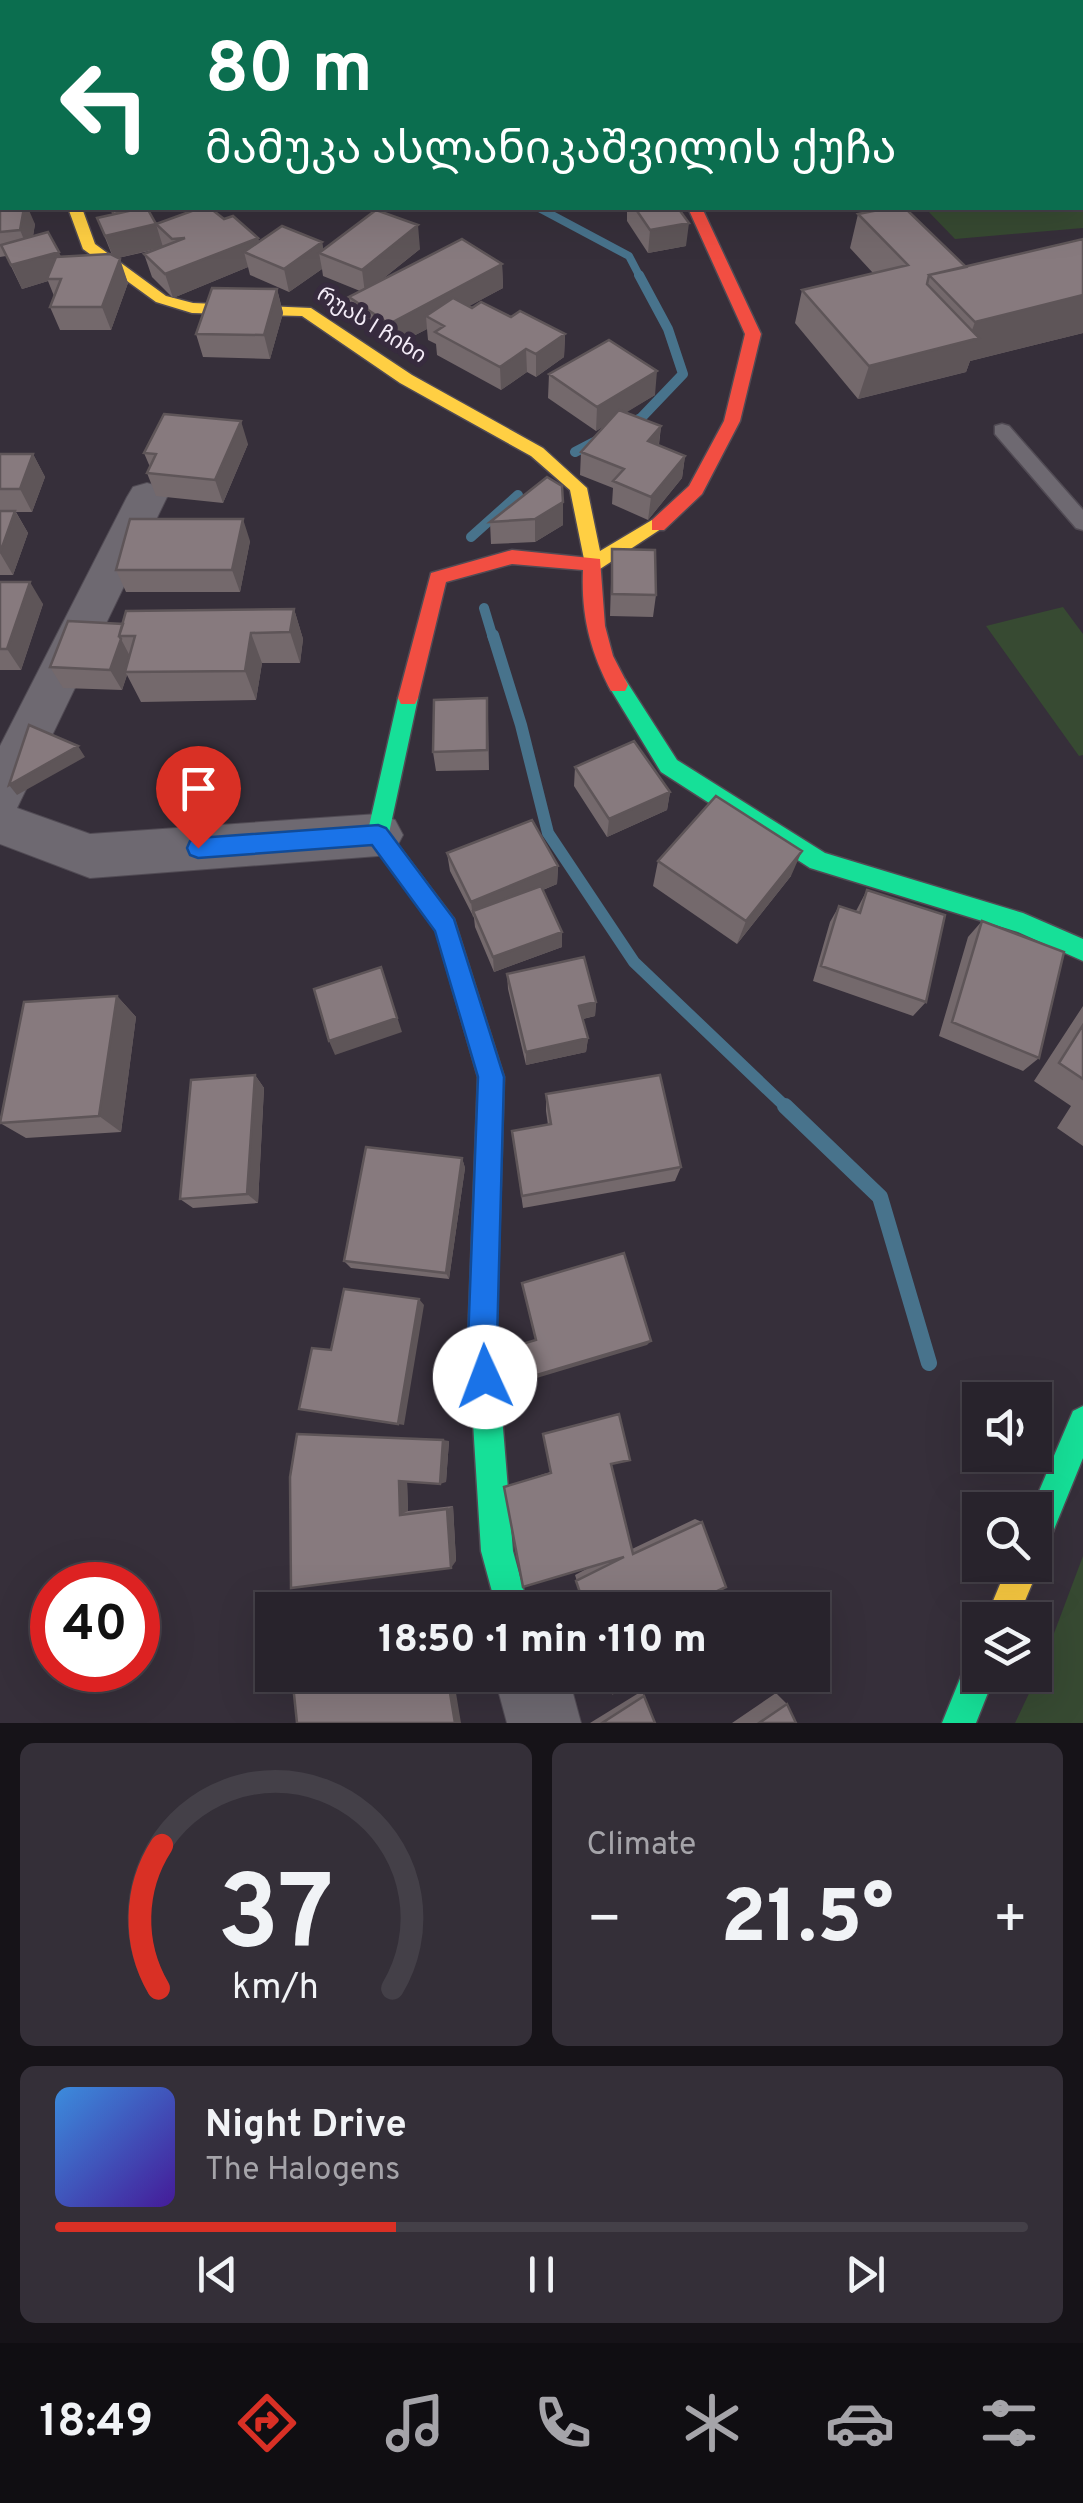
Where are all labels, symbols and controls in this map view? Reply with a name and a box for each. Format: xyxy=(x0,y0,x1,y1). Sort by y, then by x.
text: 80 m xyxy=(205,28,373,117)
icon: left xyxy=(40,40,170,170)
text: მამუკა ასლანიკაშვილის ქუჩა xyxy=(205,123,897,180)
street label: რუას I ჩიხი xyxy=(311,282,431,370)
pin xyxy=(156,746,241,849)
icon: arrive xyxy=(171,761,226,816)
position arrow xyxy=(433,1325,537,1429)
map controls xyxy=(962,1382,1052,1692)
button: sound xyxy=(962,1382,1052,1472)
button: search xyxy=(962,1492,1052,1582)
speed limit sign: 40 xyxy=(30,1562,160,1692)
button: layers xyxy=(962,1602,1052,1692)
text: 18:50 · 1 min · 110 m xyxy=(378,1617,707,1666)
text: Climate xyxy=(587,1826,696,1866)
text: 37 xyxy=(218,1854,334,1986)
text: 21.5° xyxy=(721,1874,894,1969)
text: − xyxy=(587,1887,622,1957)
text: + xyxy=(993,1887,1028,1957)
text: km/h xyxy=(232,1966,319,2012)
text: Night Drive xyxy=(205,2102,407,2151)
text: The Halogens xyxy=(205,2151,400,2191)
icon: previous xyxy=(190,2247,245,2302)
icon: pause xyxy=(514,2247,569,2302)
icon: next xyxy=(838,2247,893,2302)
icon: directions xyxy=(232,2388,302,2458)
icon: music xyxy=(380,2388,450,2458)
icon: phone xyxy=(528,2388,598,2458)
icon: climate xyxy=(677,2388,747,2458)
icon: car xyxy=(825,2388,895,2458)
icon: filters xyxy=(974,2388,1044,2458)
text: 18:49 xyxy=(39,2395,153,2452)

